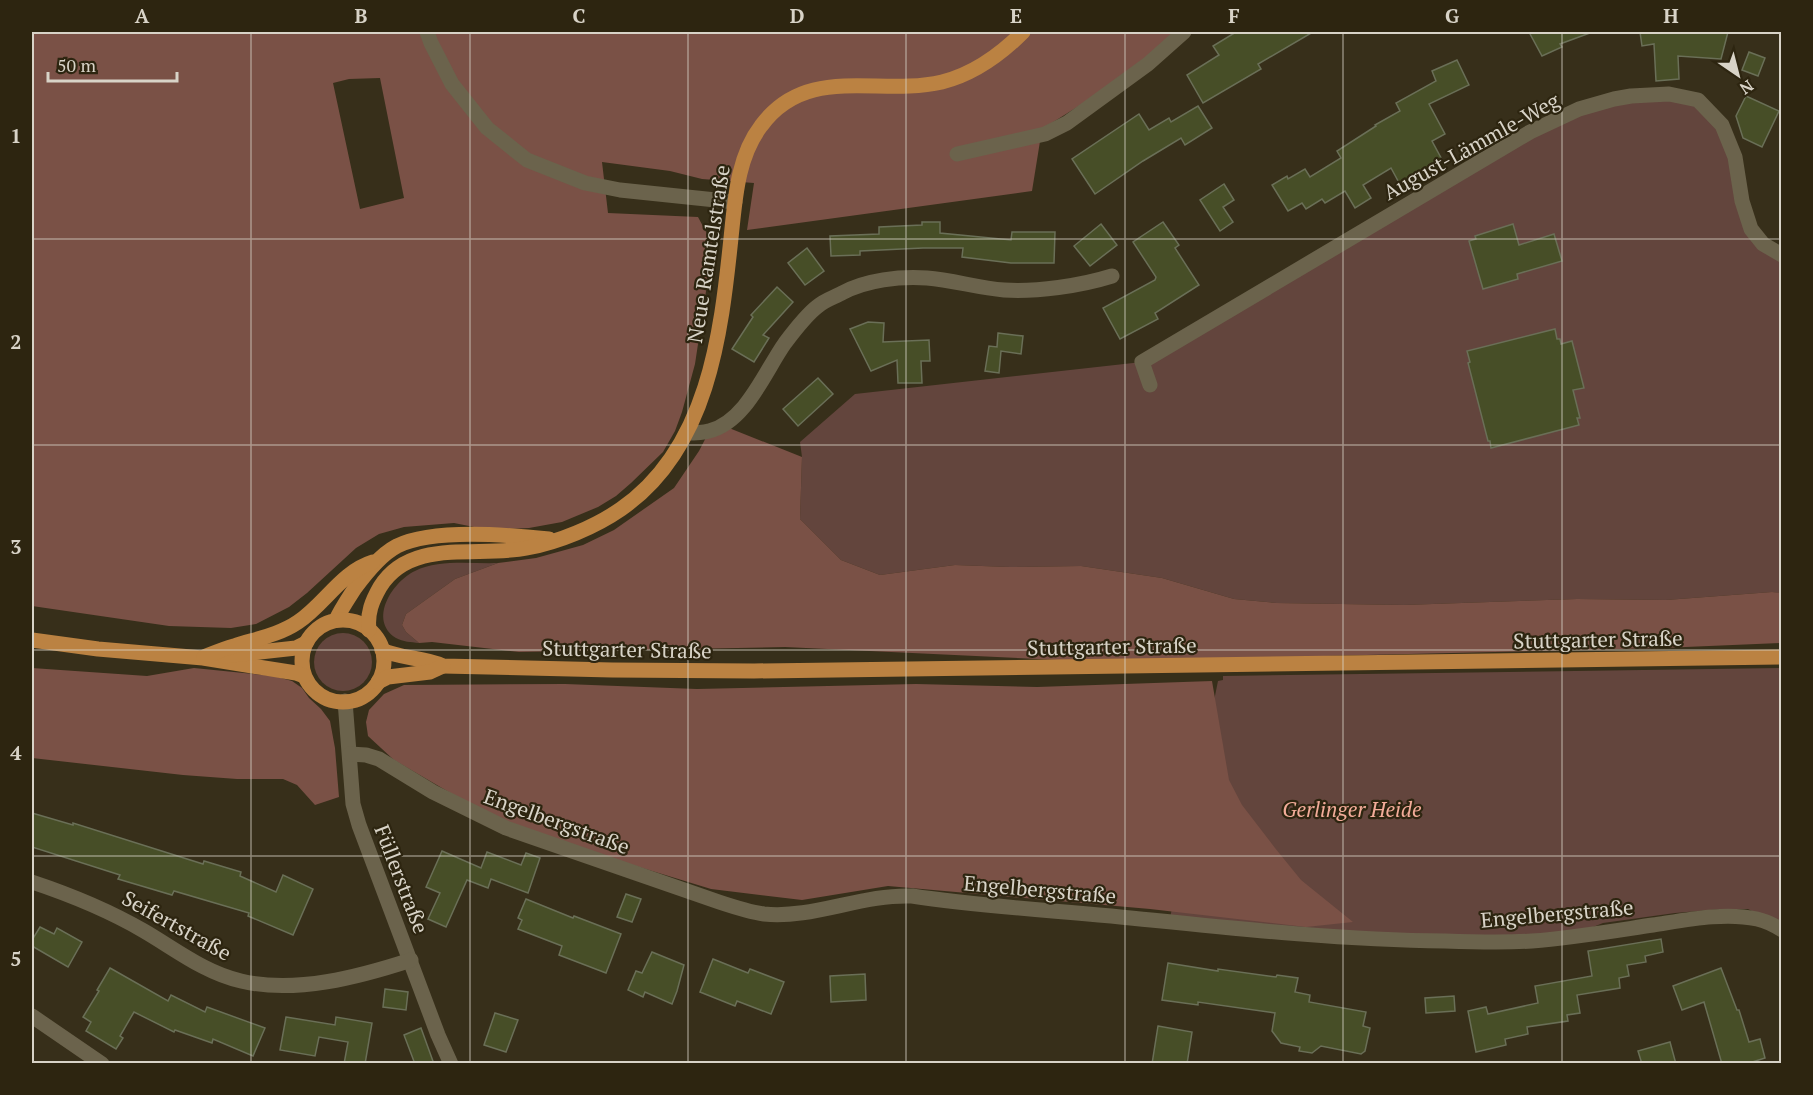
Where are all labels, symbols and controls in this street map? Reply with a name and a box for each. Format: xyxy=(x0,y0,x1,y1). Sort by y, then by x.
text: A xyxy=(135,2,150,29)
text: B xyxy=(355,2,368,29)
text: C xyxy=(572,2,586,29)
text: D xyxy=(790,2,804,29)
text: E xyxy=(1010,2,1022,29)
text: F xyxy=(1228,2,1240,29)
text: G xyxy=(1445,2,1459,29)
text: H xyxy=(1663,2,1679,29)
scale bar xyxy=(48,45,177,83)
north arrow xyxy=(1708,45,1768,105)
text: 50 m xyxy=(57,53,97,77)
text: N xyxy=(1735,75,1758,100)
street label: August-Lämmle-Weg xyxy=(1378,85,1565,206)
text: 1 xyxy=(10,122,22,149)
street label: Neue Ramtelstraße xyxy=(680,163,736,345)
text: 2 xyxy=(10,328,22,355)
text: 3 xyxy=(10,533,22,560)
street label: Stuttgarter Straße xyxy=(1513,624,1683,654)
street label: Stuttgarter Straße xyxy=(1027,631,1197,661)
street label: Stuttgarter Straße xyxy=(542,634,712,664)
text: 4 xyxy=(10,739,22,766)
street label: Engelbergstraße xyxy=(480,782,634,860)
park label: Gerlinger Heide xyxy=(1282,795,1422,823)
street label: Füllerstraße xyxy=(368,821,436,937)
street label: Engelbergstraße xyxy=(962,868,1118,910)
street label: Seifertstraße xyxy=(117,883,237,967)
street label: Engelbergstraße xyxy=(1479,892,1635,934)
text: 5 xyxy=(10,945,22,972)

